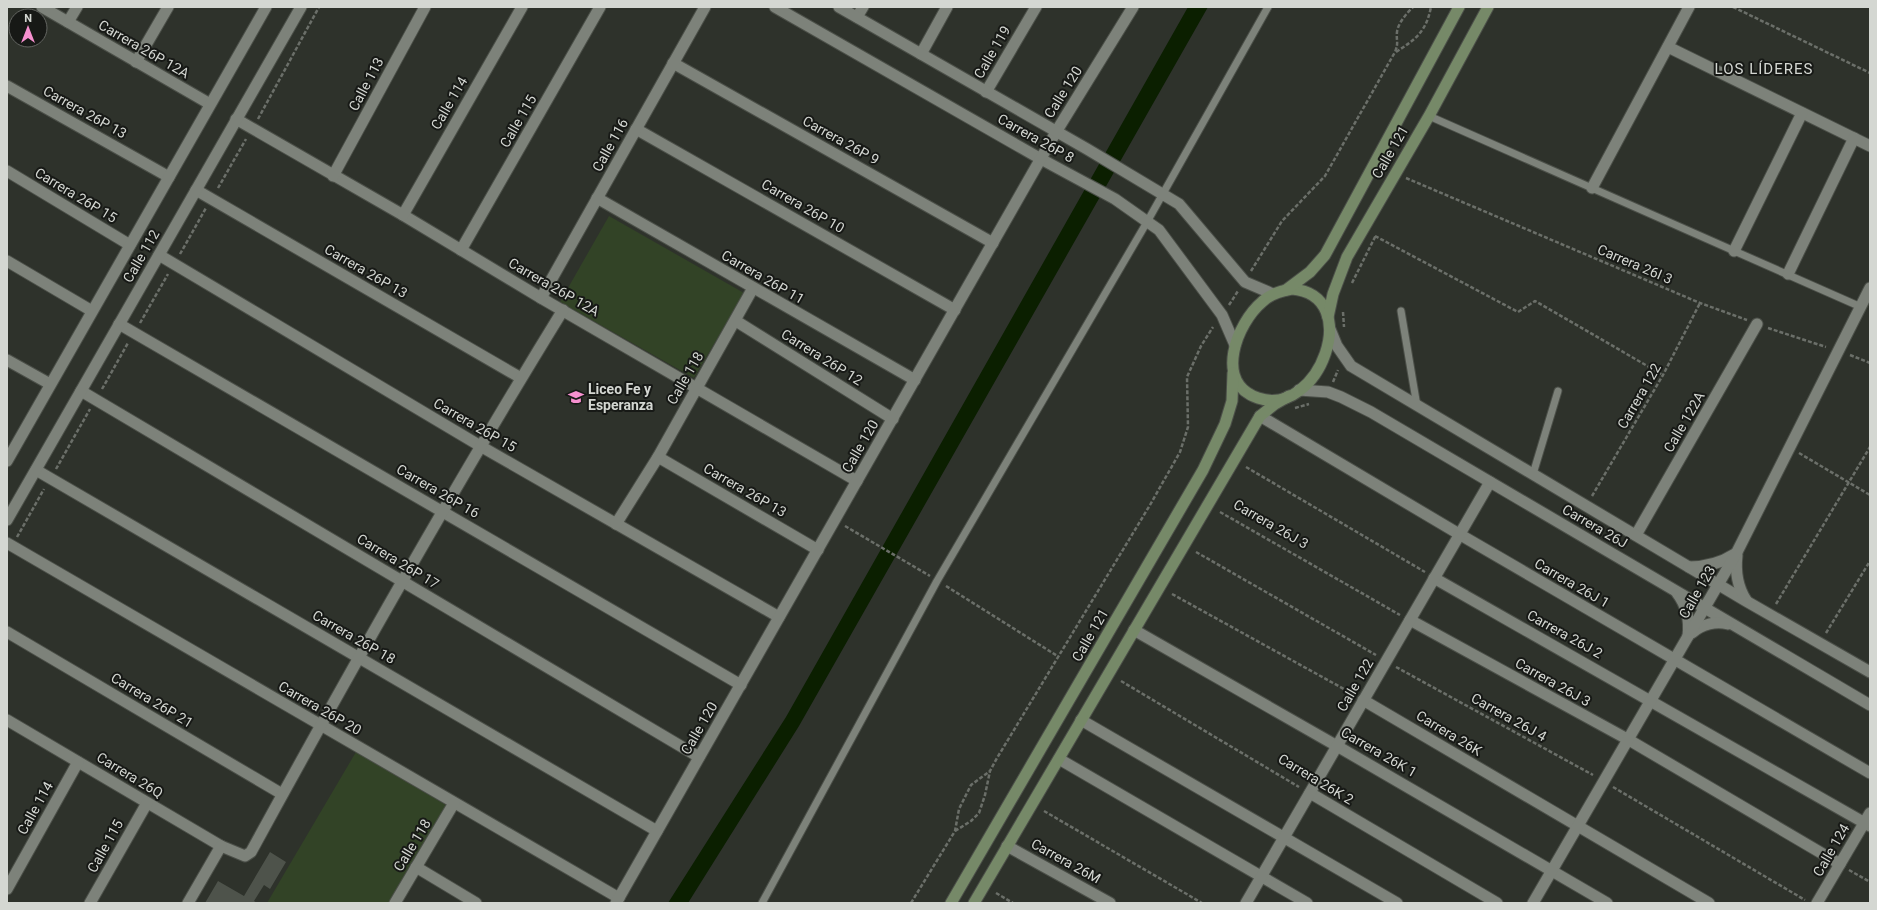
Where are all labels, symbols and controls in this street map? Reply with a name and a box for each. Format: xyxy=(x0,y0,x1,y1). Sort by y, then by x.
north arrow xyxy=(8,8,48,48)
text: N xyxy=(24,12,32,25)
street label: Carrera 26P 12A xyxy=(96,17,192,81)
street label: Calle 119 xyxy=(971,23,1013,81)
street label: Calle 113 xyxy=(345,55,387,113)
district label: LOS LÍDERES xyxy=(1715,60,1813,78)
street label: Calle 120 xyxy=(1041,63,1085,121)
street label: Calle 114 xyxy=(428,74,471,132)
street label: Carrera 26P 13 xyxy=(41,82,129,142)
street label: Calle 115 xyxy=(497,92,540,150)
street label: Carrera 26P 8 xyxy=(995,110,1077,166)
street label: Carrera 26P 9 xyxy=(800,112,882,168)
street label: Calle 116 xyxy=(589,116,631,174)
street label: Calle 121 xyxy=(1369,123,1411,181)
street label: Carrera 26P 15 xyxy=(32,164,120,226)
street label: Carrera 26P 10 xyxy=(759,176,847,236)
street label: Calle 112 xyxy=(120,227,163,285)
street label: Carrera 26P 13 xyxy=(322,241,410,301)
street label: Carrera 26I 3 xyxy=(1595,241,1675,287)
street label: Carrera 26P 11 xyxy=(719,247,807,307)
street label: Carrera 26P 12A xyxy=(506,255,602,319)
street label: Carrera 26P 12 xyxy=(778,326,866,388)
street label: Calle 118 xyxy=(664,349,707,407)
street label: Carrera 122 xyxy=(1614,360,1664,431)
place label: Liceo Fe y Esperanza xyxy=(588,381,654,413)
school or university icon: Liceo Fe y Esperanza xyxy=(567,388,585,406)
street label: Calle 122A xyxy=(1660,389,1708,455)
street label: Carrera 26P 15 xyxy=(431,395,519,455)
street label: Calle 120 xyxy=(839,417,882,475)
street label: Carrera 26P 13 xyxy=(701,460,789,520)
street label: Carrera 26P 16 xyxy=(394,461,482,521)
street label: Carrera 26J 3 xyxy=(1231,496,1311,552)
street label: Carrera 26J xyxy=(1560,501,1630,551)
street label: Carrera 26P 17 xyxy=(354,530,442,592)
street label: Carrera 26J 1 xyxy=(1532,555,1612,611)
street label: Calle 123 xyxy=(1676,563,1718,621)
street label: Calle 121 xyxy=(1069,606,1111,664)
street label: Carrera 26P 18 xyxy=(310,607,398,667)
street label: Carrera 26J 2 xyxy=(1524,607,1606,661)
street label: Carrera 26J 3 xyxy=(1512,655,1594,709)
street label: Calle 122 xyxy=(1334,656,1377,714)
street label: Carrera 26P 21 xyxy=(108,669,196,731)
street label: Carrera 26P 20 xyxy=(276,678,364,738)
street label: Carrera 26J 4 xyxy=(1468,690,1550,744)
street label: Calle 120 xyxy=(678,699,721,757)
street label: Carrera 26K xyxy=(1413,707,1485,759)
street label: Carrera 26K 1 xyxy=(1338,724,1420,780)
street label: Carrera 26Q xyxy=(94,749,166,801)
street label: Carrera 26K 2 xyxy=(1275,750,1357,808)
street label: Calle 114 xyxy=(14,779,56,837)
street label: Calle 118 xyxy=(390,816,434,874)
street label: Calle 115 xyxy=(84,817,126,875)
street label: Calle 124 xyxy=(1810,821,1853,879)
street label: Carrera 26M xyxy=(1028,835,1104,887)

